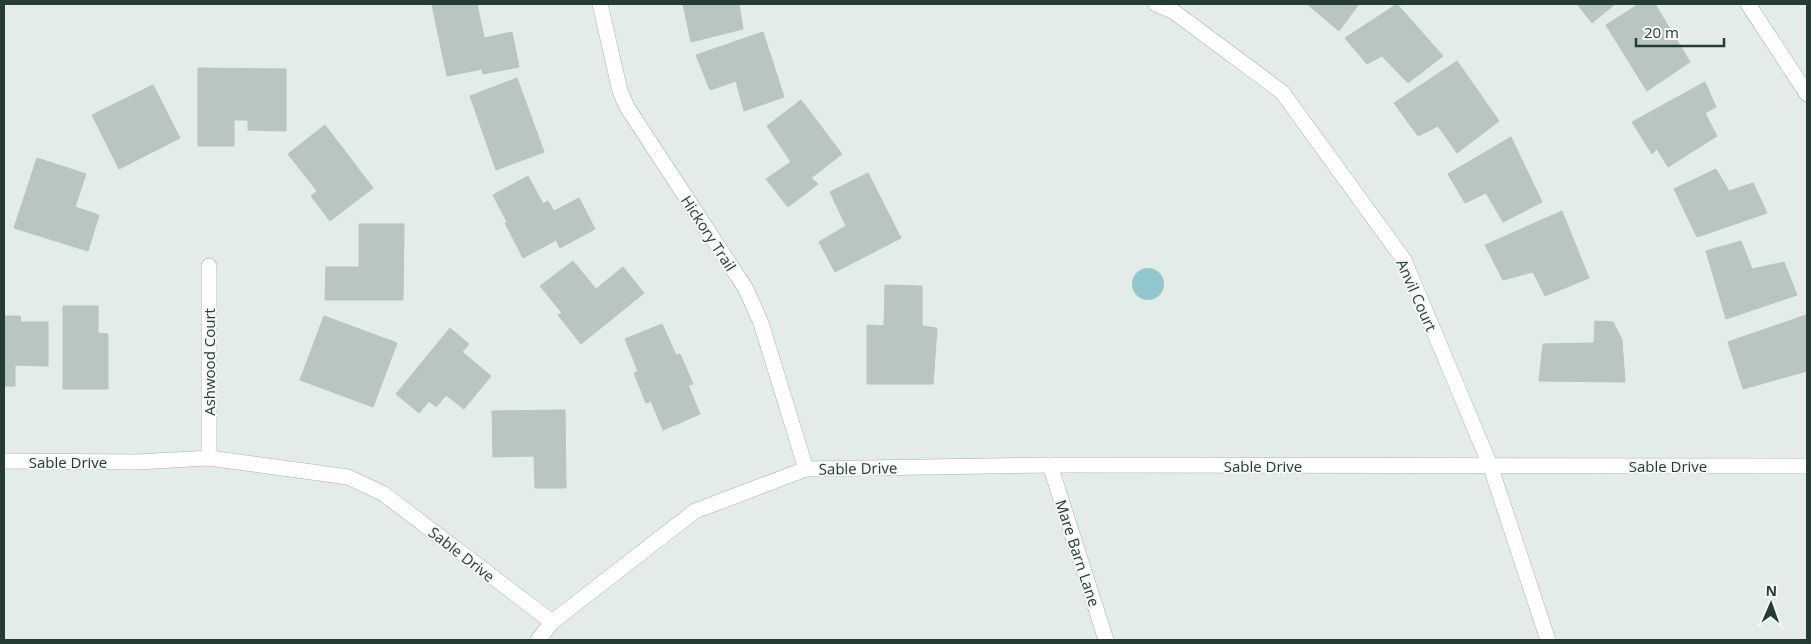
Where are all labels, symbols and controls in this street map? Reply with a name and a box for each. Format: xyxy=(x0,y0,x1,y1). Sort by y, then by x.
scale bar xyxy=(1636,15,1724,47)
text: 20 m xyxy=(1644,22,1679,42)
street label: Hickory Trail xyxy=(677,191,741,275)
street label: Anvil Court xyxy=(1392,256,1442,334)
street label: Ashwood Court xyxy=(199,308,219,416)
street label: Sable Drive xyxy=(29,452,107,472)
street label: Sable Drive xyxy=(1224,456,1302,476)
street label: Sable Drive xyxy=(1629,456,1707,476)
street label: Sable Drive xyxy=(819,457,897,479)
street label: Mare Barn Lane xyxy=(1051,497,1105,609)
street label: Sable Drive xyxy=(425,522,499,586)
north arrow xyxy=(1746,579,1796,629)
text: N xyxy=(1765,581,1777,600)

